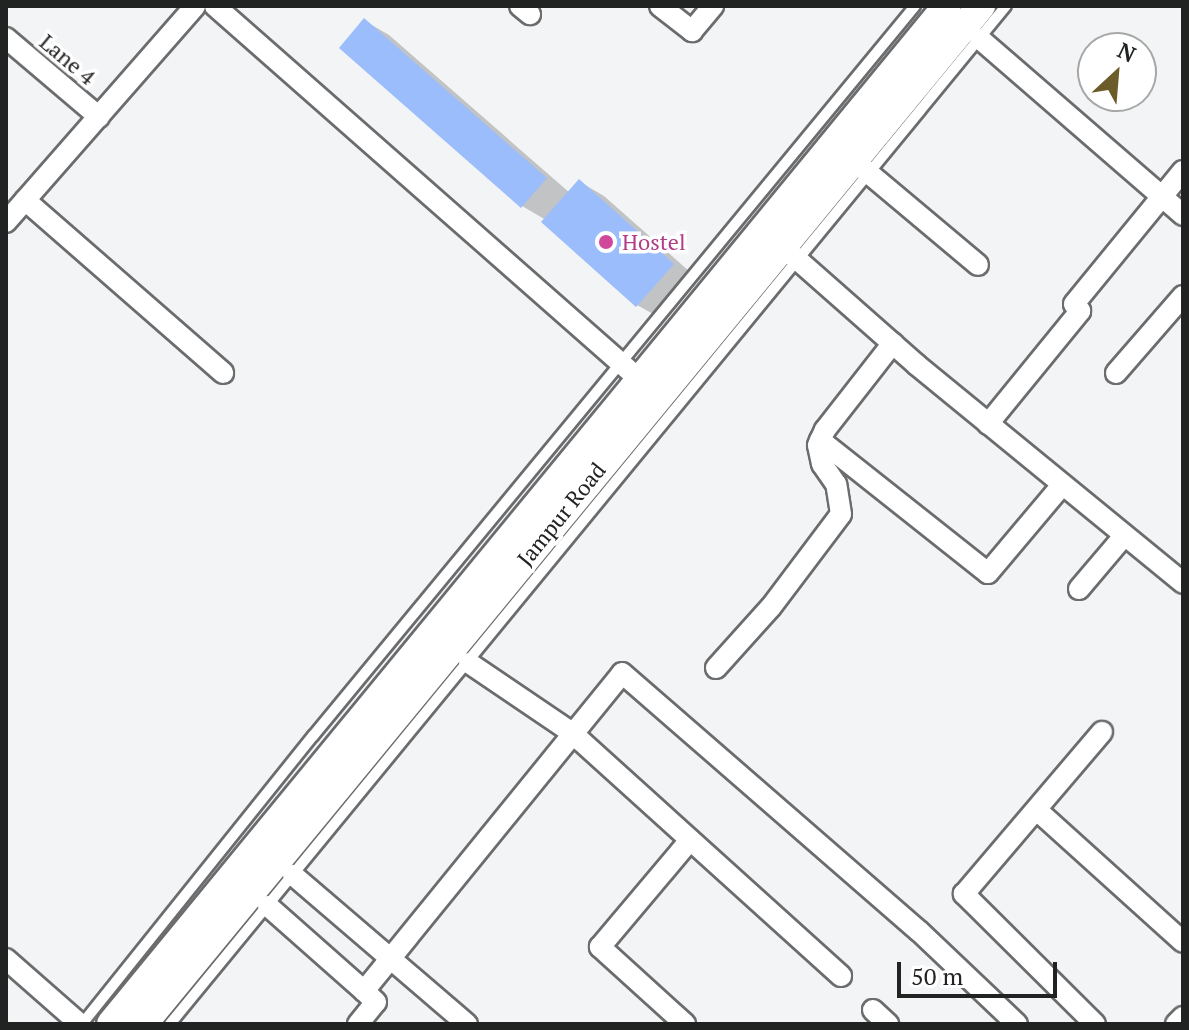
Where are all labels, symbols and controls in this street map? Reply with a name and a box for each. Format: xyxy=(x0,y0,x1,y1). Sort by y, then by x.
street label: Lane 4 xyxy=(35,28,101,90)
north arrow xyxy=(1077,32,1157,112)
text: N xyxy=(1113,35,1141,68)
place label: Hostel xyxy=(622,229,686,255)
marker: Hostel xyxy=(597,233,615,251)
street label: Jampur Road xyxy=(511,457,611,571)
scale bar xyxy=(901,946,1061,996)
text: 50 m xyxy=(911,960,963,992)

